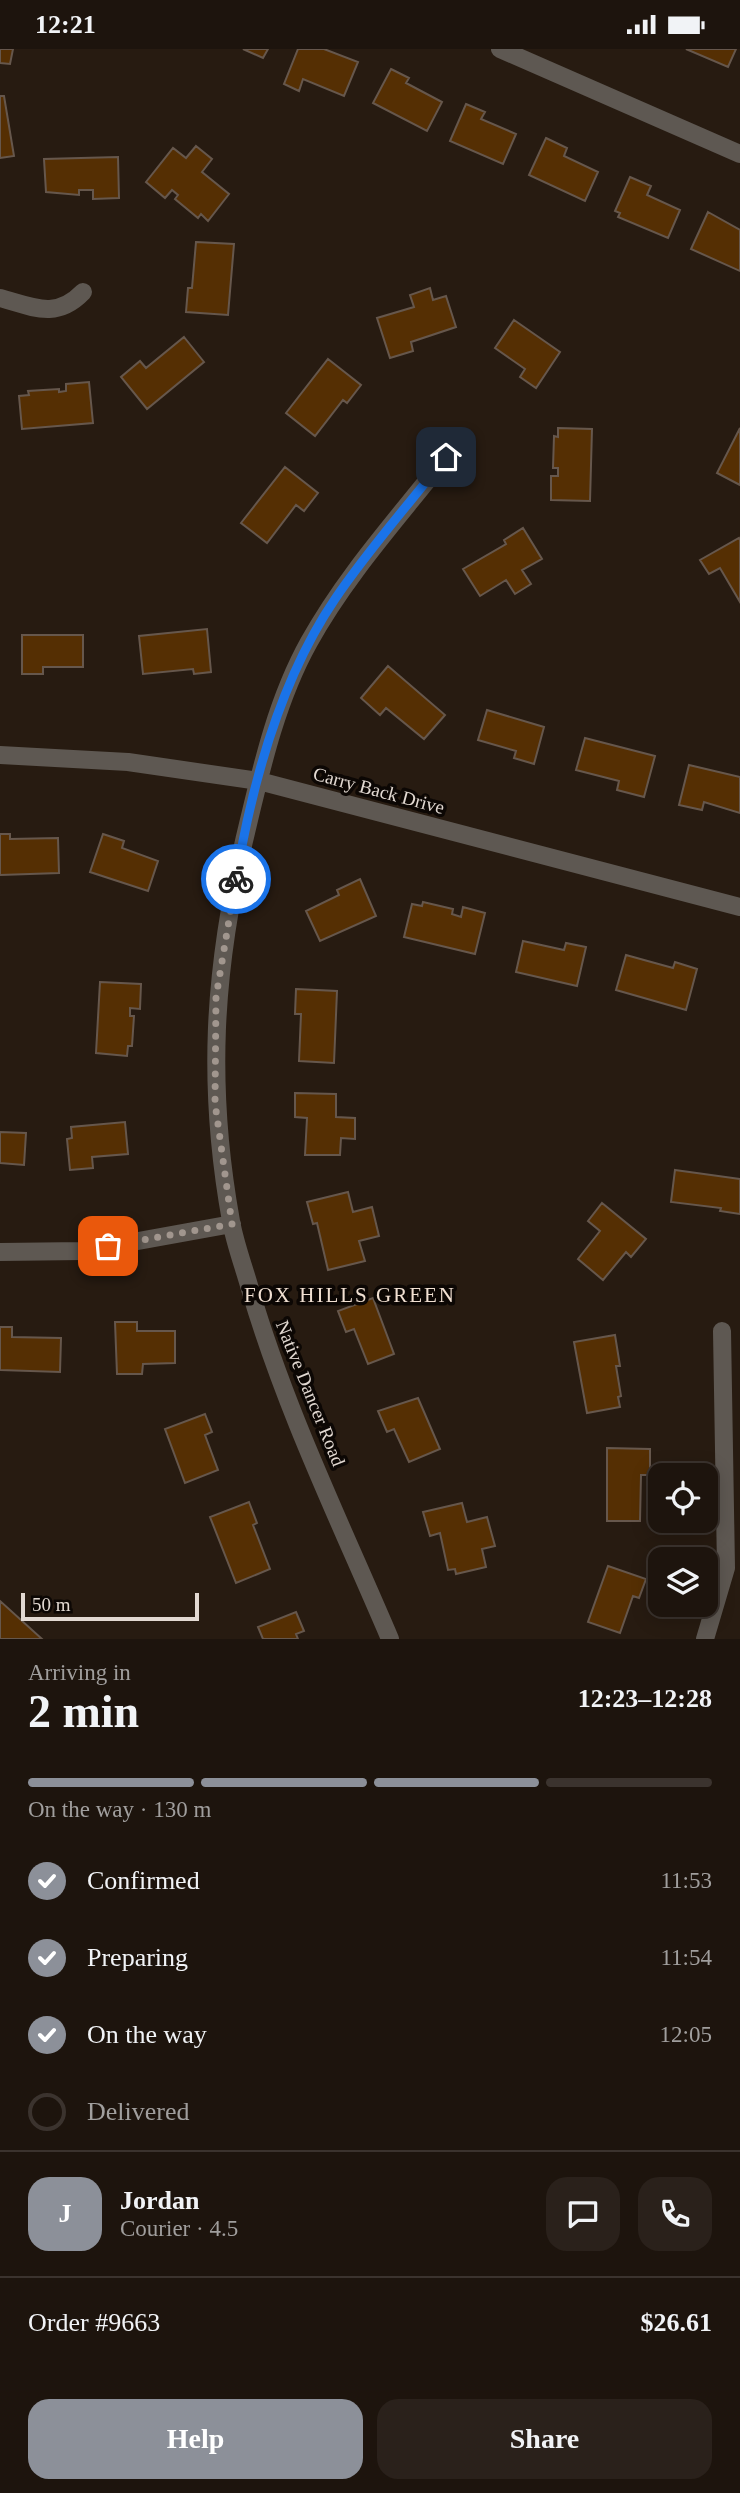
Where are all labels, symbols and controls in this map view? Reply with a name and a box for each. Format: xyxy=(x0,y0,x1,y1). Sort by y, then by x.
text: 12:21 xyxy=(35,10,96,39)
pin xyxy=(416,427,476,487)
icon: home xyxy=(427,438,465,476)
street label: Carry Back Drive xyxy=(311,763,447,818)
courier xyxy=(201,844,271,914)
icon: bike xyxy=(217,860,255,898)
pin xyxy=(78,1216,138,1276)
icon: bag xyxy=(89,1227,127,1265)
district label: FOX HILLS GREEN xyxy=(244,1283,456,1307)
street label: Native Dancer Road xyxy=(272,1317,350,1469)
map controls xyxy=(648,1463,718,1617)
button: locate xyxy=(648,1463,718,1533)
button: layers xyxy=(648,1547,718,1617)
scale bar xyxy=(21,1590,200,1622)
text: 50 m xyxy=(32,1594,71,1615)
text: Arriving in xyxy=(28,1660,131,1685)
text: 12:23–12:28 xyxy=(578,1684,712,1713)
text: 2 min xyxy=(28,1686,139,1737)
text: On the way · 130 m xyxy=(28,1797,211,1822)
icon: check xyxy=(28,1862,66,1900)
text: Confirmed xyxy=(87,1866,200,1895)
text: 11:53 xyxy=(660,1868,712,1893)
icon: check xyxy=(28,1939,66,1977)
text: Preparing xyxy=(87,1943,188,1972)
text: 11:54 xyxy=(660,1945,712,1970)
icon: check xyxy=(28,2016,66,2054)
text: On the way xyxy=(87,2020,207,2049)
text: 12:05 xyxy=(660,2022,712,2047)
text: Delivered xyxy=(87,2097,190,2126)
button: chat xyxy=(546,2177,620,2251)
button: phone xyxy=(638,2177,712,2251)
text: Jordan xyxy=(120,2186,199,2215)
text: J xyxy=(59,2199,72,2228)
text: Courier · 4.5 xyxy=(120,2216,238,2241)
text: Order #9663 xyxy=(28,2308,160,2337)
text: $26.61 xyxy=(641,2308,712,2337)
button: Help xyxy=(28,2399,363,2479)
button: Share xyxy=(377,2399,712,2479)

